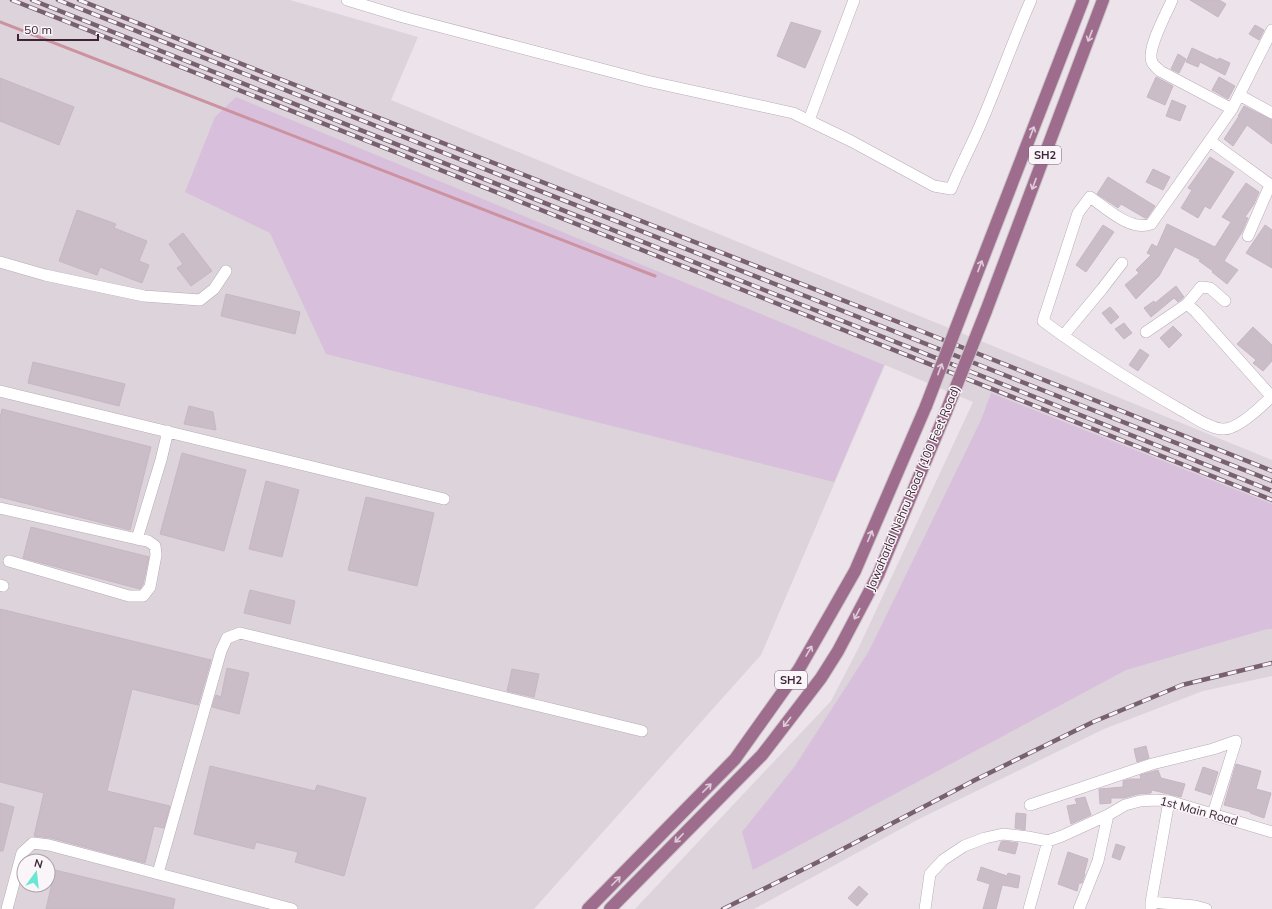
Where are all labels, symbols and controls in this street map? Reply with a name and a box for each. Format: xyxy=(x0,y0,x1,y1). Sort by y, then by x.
scale bar xyxy=(18,16,98,42)
text: 50 m xyxy=(24,22,52,37)
one-way arrow xyxy=(1085,30,1093,42)
one-way arrow xyxy=(1029,126,1036,138)
road number: SH2 xyxy=(1029,146,1061,164)
one-way arrow xyxy=(1029,178,1037,190)
one-way arrow xyxy=(977,261,985,273)
one-way arrow xyxy=(937,364,944,376)
street label: Jawaharlal Nehru Road (100 Feet Road) xyxy=(862,383,963,593)
one-way arrow xyxy=(867,531,874,543)
one-way arrow xyxy=(853,608,861,620)
one-way arrow xyxy=(806,645,814,657)
road number: SH2 xyxy=(775,671,807,689)
one-way arrow xyxy=(782,717,791,728)
one-way arrow xyxy=(702,783,712,793)
street label: 1st Main Road xyxy=(1158,793,1240,828)
one-way arrow xyxy=(675,833,684,843)
north arrow xyxy=(16,853,56,893)
text: N xyxy=(33,856,44,871)
one-way arrow xyxy=(611,876,620,886)

